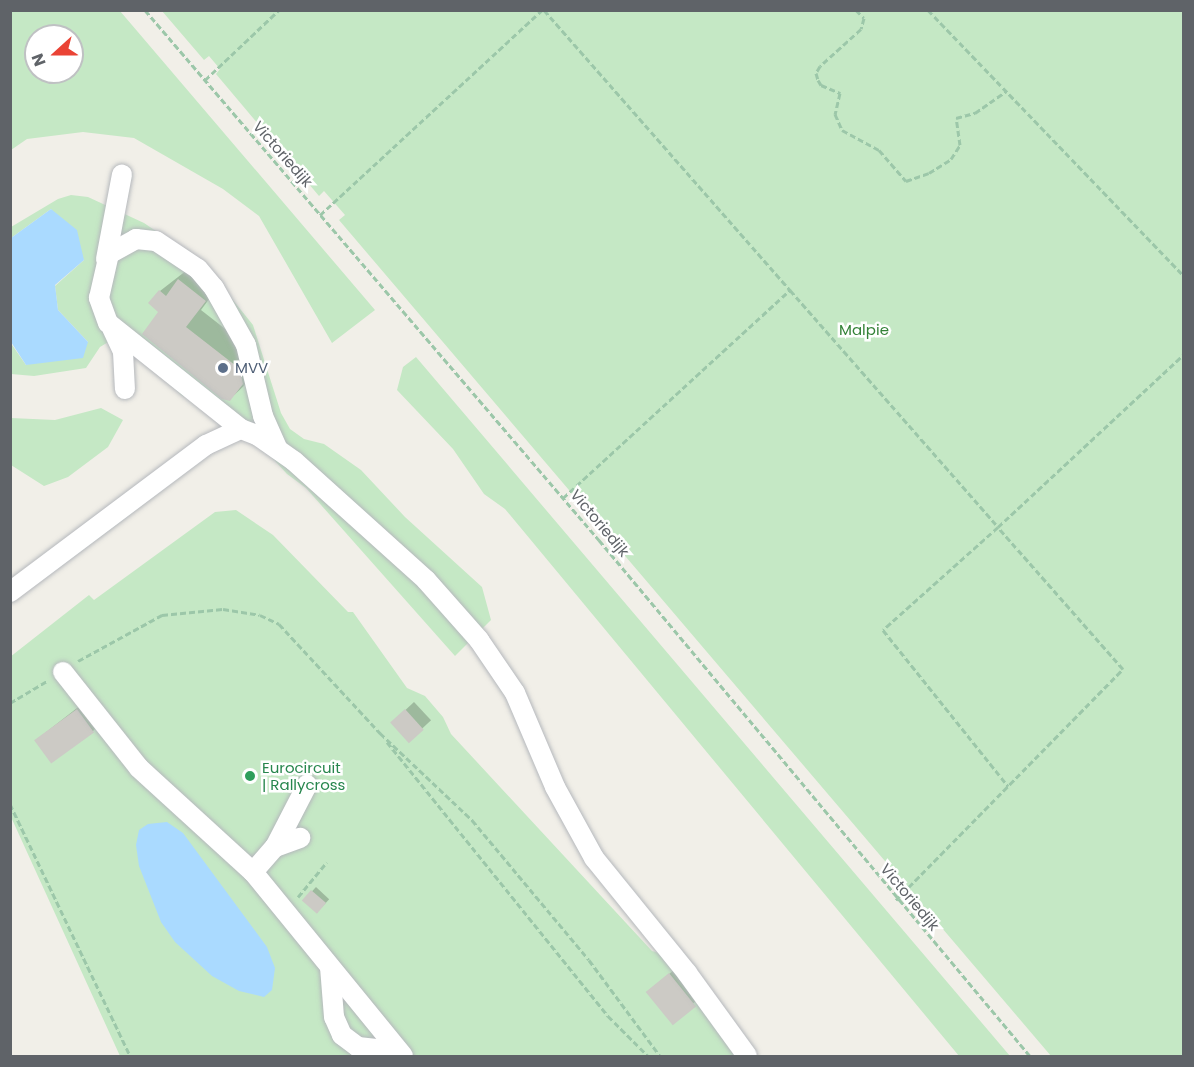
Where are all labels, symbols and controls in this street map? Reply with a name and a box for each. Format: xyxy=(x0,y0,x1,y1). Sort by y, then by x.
north arrow xyxy=(24,24,84,84)
text: N xyxy=(26,50,51,70)
street label: Victoriedijk xyxy=(249,117,317,191)
park label: Malpie xyxy=(839,321,889,339)
place label: MVV xyxy=(235,359,268,377)
marker: MVV xyxy=(216,361,230,375)
street label: Victoriedijk xyxy=(567,486,633,560)
place label: Eurocircuit | Rallycross xyxy=(262,758,345,793)
marker: Eurocircuit | Rallycross xyxy=(243,769,257,783)
street label: Victoriedijk xyxy=(877,860,943,934)

